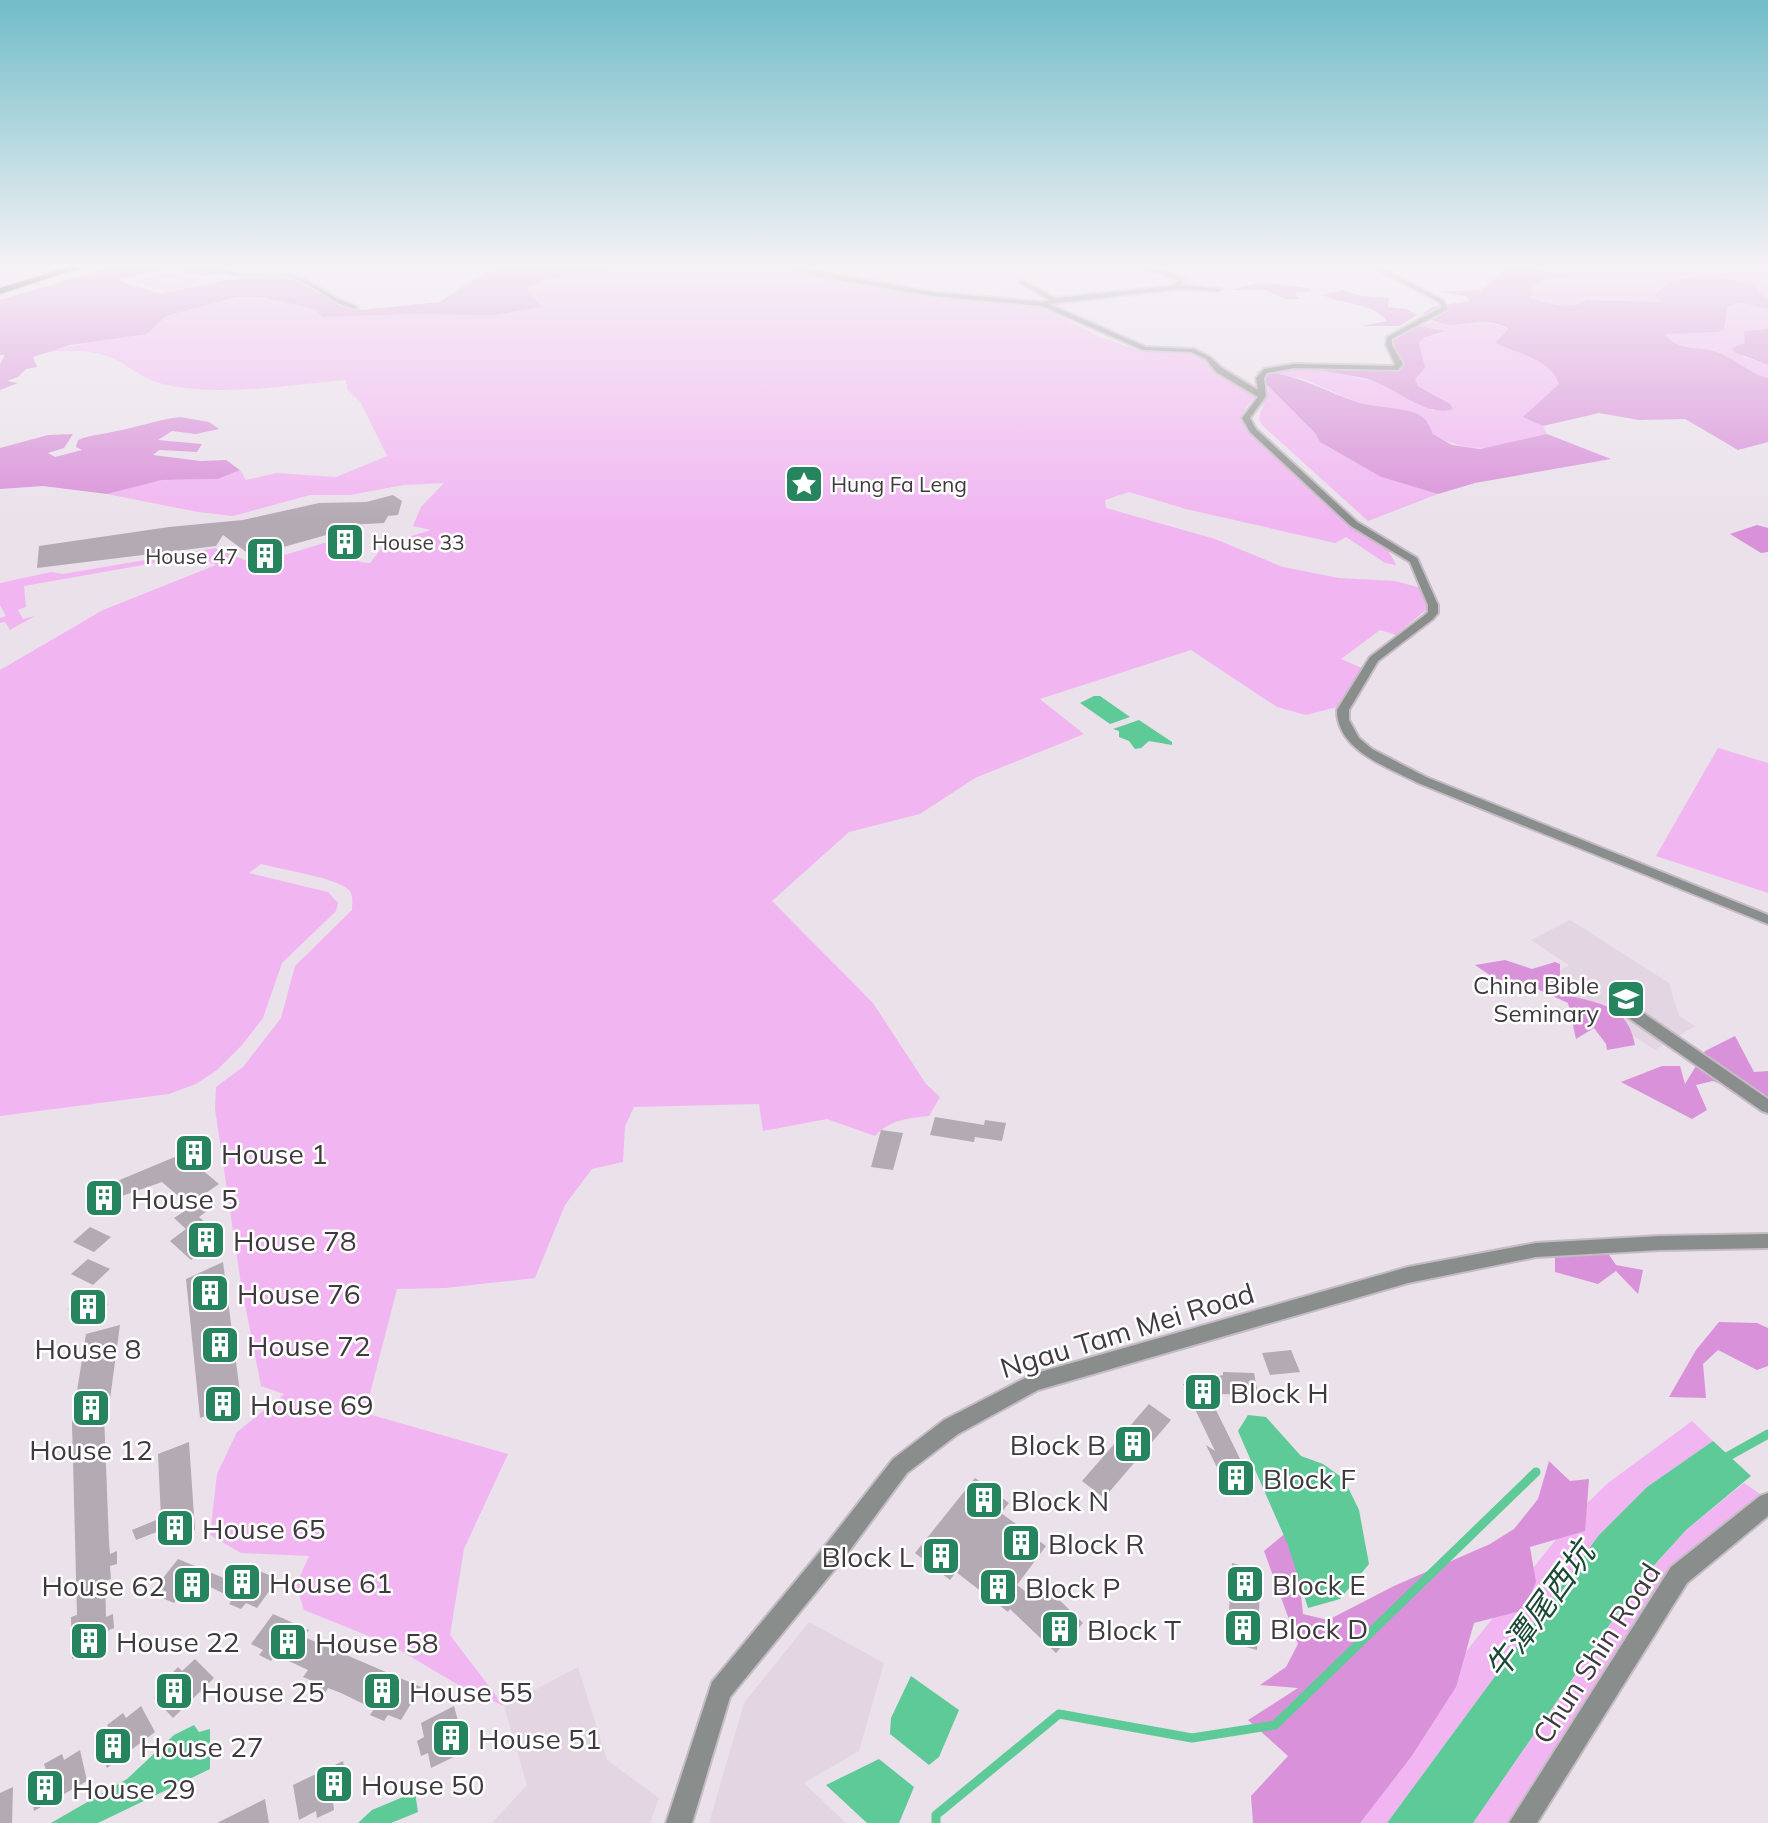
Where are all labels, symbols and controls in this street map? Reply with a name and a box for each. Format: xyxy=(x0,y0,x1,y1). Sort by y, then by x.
place icon: Hung Fa Leng xyxy=(783,463,825,505)
place label: Hung Fa Leng xyxy=(831,471,967,497)
building icon: House 33 xyxy=(324,521,366,563)
place label: House 33 xyxy=(372,529,465,555)
building icon: House 47 xyxy=(244,535,286,577)
place label: House 47 xyxy=(145,543,238,569)
place label: China Bible Seminary xyxy=(1473,970,1599,1028)
school or university icon: China Bible Seminary xyxy=(1605,978,1647,1020)
building icon: House 1 xyxy=(173,1132,215,1174)
place label: House 1 xyxy=(221,1136,328,1171)
building icon: House 5 xyxy=(83,1177,125,1219)
place label: House 5 xyxy=(131,1181,238,1216)
building icon: House 78 xyxy=(185,1219,227,1261)
place label: House 78 xyxy=(233,1223,357,1258)
building icon: House 76 xyxy=(189,1272,231,1314)
street label: Ngau Tam Mei Road xyxy=(996,1275,1258,1385)
place label: House 76 xyxy=(237,1276,361,1311)
building icon: House 8 xyxy=(67,1286,109,1328)
building icon: House 72 xyxy=(199,1324,241,1366)
place label: House 72 xyxy=(247,1328,371,1363)
place label: House 8 xyxy=(35,1331,141,1366)
building icon: Block H xyxy=(1182,1371,1224,1413)
place label: Block H xyxy=(1230,1375,1329,1410)
building icon: House 69 xyxy=(202,1383,244,1425)
building icon: House 12 xyxy=(70,1387,112,1429)
place label: House 69 xyxy=(250,1387,374,1422)
building icon: Block B xyxy=(1112,1423,1154,1465)
place label: Block B xyxy=(1010,1427,1106,1462)
place label: House 12 xyxy=(29,1432,153,1467)
building icon: Block F xyxy=(1215,1457,1257,1499)
place label: Block F xyxy=(1263,1461,1356,1496)
building icon: Block N xyxy=(963,1479,1005,1521)
place label: Block N xyxy=(1011,1483,1109,1518)
building icon: House 65 xyxy=(154,1507,196,1549)
place label: House 65 xyxy=(202,1511,326,1546)
building icon: Block R xyxy=(1000,1522,1042,1564)
place label: Block R xyxy=(1048,1526,1145,1561)
water label: 牛潭尾西坑 xyxy=(1476,1530,1605,1686)
building icon: Block L xyxy=(920,1535,962,1577)
place label: Block L xyxy=(821,1539,914,1574)
street label: Chun Shin Road xyxy=(1525,1556,1667,1750)
building icon: House 61 xyxy=(221,1561,263,1603)
building icon: Block E xyxy=(1224,1563,1266,1605)
building icon: House 62 xyxy=(171,1564,213,1606)
place label: House 61 xyxy=(269,1565,393,1600)
building icon: Block P xyxy=(977,1566,1019,1608)
place label: Block E xyxy=(1272,1567,1366,1602)
place label: House 62 xyxy=(41,1568,165,1603)
place label: Block P xyxy=(1025,1570,1121,1605)
building icon: Block D xyxy=(1222,1607,1264,1649)
building icon: Block T xyxy=(1039,1608,1081,1650)
place label: Block D xyxy=(1270,1611,1368,1646)
place label: Block T xyxy=(1087,1612,1181,1647)
building icon: House 22 xyxy=(68,1620,110,1662)
building icon: House 58 xyxy=(267,1621,309,1663)
place label: House 22 xyxy=(116,1624,240,1659)
place label: House 58 xyxy=(315,1625,439,1660)
building icon: House 25 xyxy=(153,1670,195,1712)
building icon: House 55 xyxy=(361,1670,403,1712)
place label: House 25 xyxy=(201,1674,325,1709)
place label: House 55 xyxy=(409,1674,533,1709)
building icon: House 51 xyxy=(430,1717,472,1759)
place label: House 51 xyxy=(478,1721,602,1756)
building icon: House 27 xyxy=(92,1725,134,1767)
place label: House 27 xyxy=(140,1729,264,1764)
building icon: House 50 xyxy=(313,1763,355,1805)
building icon: House 29 xyxy=(24,1767,66,1809)
place label: House 50 xyxy=(361,1767,485,1802)
place label: House 29 xyxy=(72,1771,196,1806)

